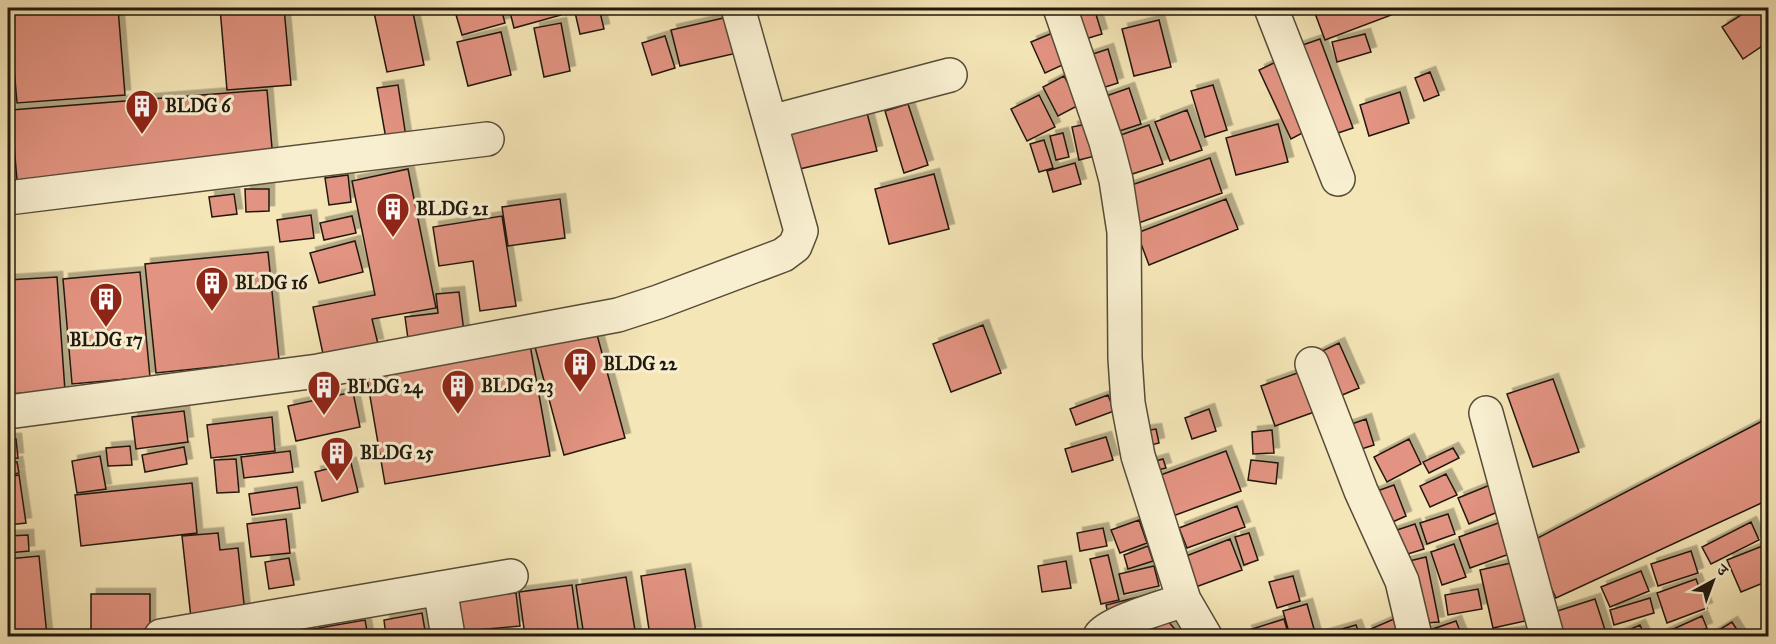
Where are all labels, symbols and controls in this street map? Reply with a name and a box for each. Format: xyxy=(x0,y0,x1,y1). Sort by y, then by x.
building icon: BLDG 6 xyxy=(124,88,160,135)
place label: BLDG 6 xyxy=(165,95,231,117)
building icon: BLDG 21 xyxy=(375,191,411,238)
place label: BLDG 21 xyxy=(416,198,488,220)
building icon: BLDG 16 xyxy=(194,265,230,312)
place label: BLDG 16 xyxy=(235,272,308,294)
building icon: BLDG 17 xyxy=(88,281,124,328)
place label: BLDG 17 xyxy=(69,329,143,351)
building icon: BLDG 22 xyxy=(562,346,598,393)
place label: BLDG 22 xyxy=(603,353,678,375)
building icon: BLDG 23 xyxy=(440,368,476,415)
building icon: BLDG 24 xyxy=(306,369,342,416)
place label: BLDG 23 xyxy=(481,375,553,398)
place label: BLDG 24 xyxy=(347,376,423,399)
building icon: BLDG 25 xyxy=(319,435,355,482)
place label: BLDG 25 xyxy=(360,442,434,464)
north arrow xyxy=(1683,551,1743,611)
text: उ xyxy=(1712,560,1733,581)

